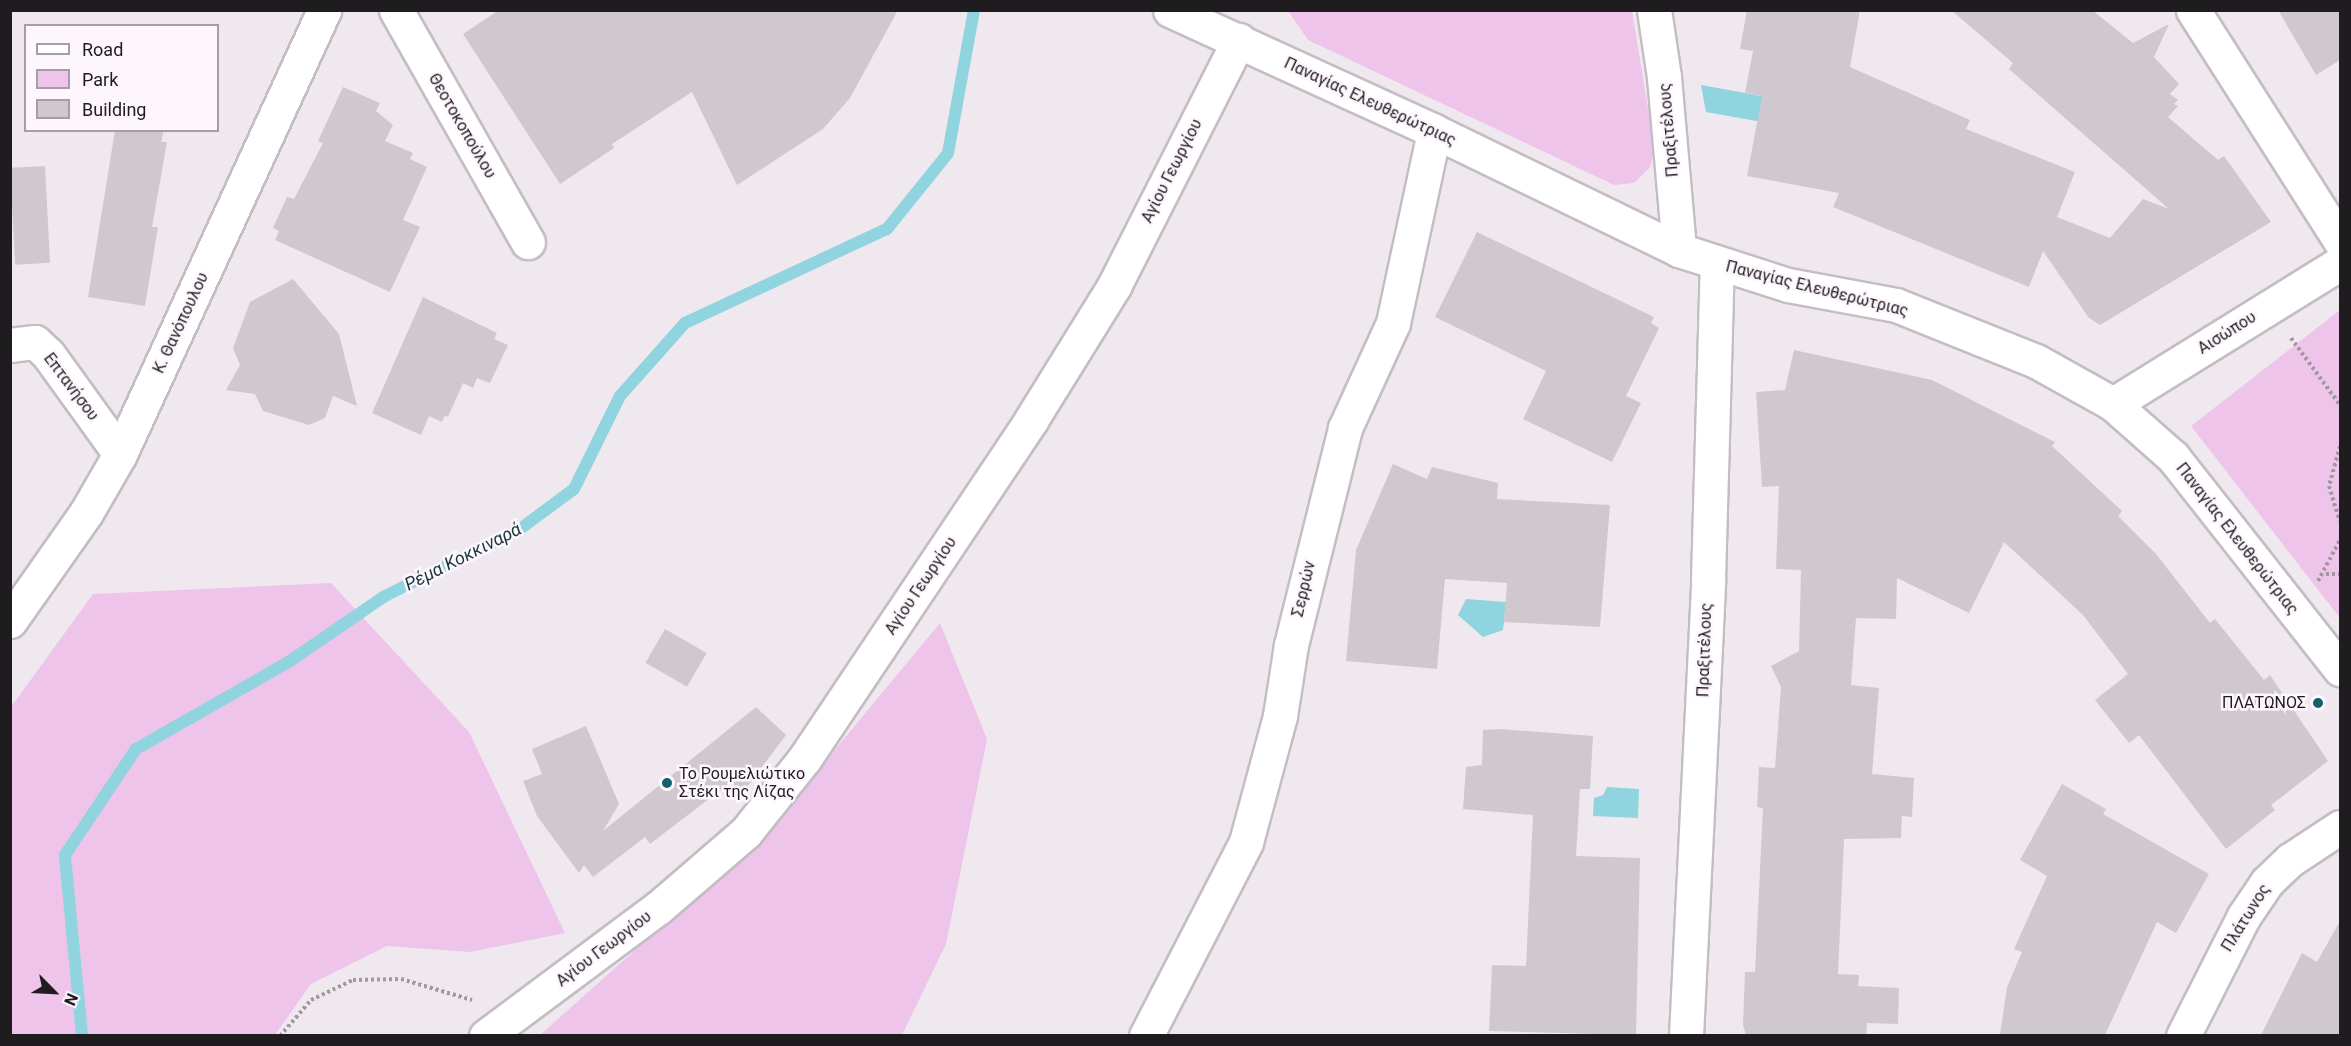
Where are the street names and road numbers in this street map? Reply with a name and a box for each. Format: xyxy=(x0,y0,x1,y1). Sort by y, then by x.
street label: Παναγίας Ελευθερώτριας xyxy=(1281,54,1459,150)
street label: Θεοτοκοπούλου xyxy=(424,70,500,182)
street label: Πραξιτέλους xyxy=(1655,82,1683,178)
street label: Αγίου Γεωργίου xyxy=(1138,116,1206,226)
street label: Παναγίας Ελευθερώτριας xyxy=(1724,257,1910,321)
street label: Κ. Θανόπουλου xyxy=(149,270,213,376)
street label: Αισώπου xyxy=(2194,308,2260,358)
street label: Επτανήσου xyxy=(39,349,103,425)
street label: Παναγίας Ελευθερώτριας xyxy=(2172,459,2302,619)
street label: Αγίου Γεωργίου xyxy=(881,533,961,639)
street label: Σερρών xyxy=(1288,559,1320,619)
street label: Πραξιτέλους xyxy=(1694,602,1716,698)
street label: Πλάτωνος xyxy=(2218,881,2274,955)
street label: Αγίου Γεωργίου xyxy=(553,907,655,991)

